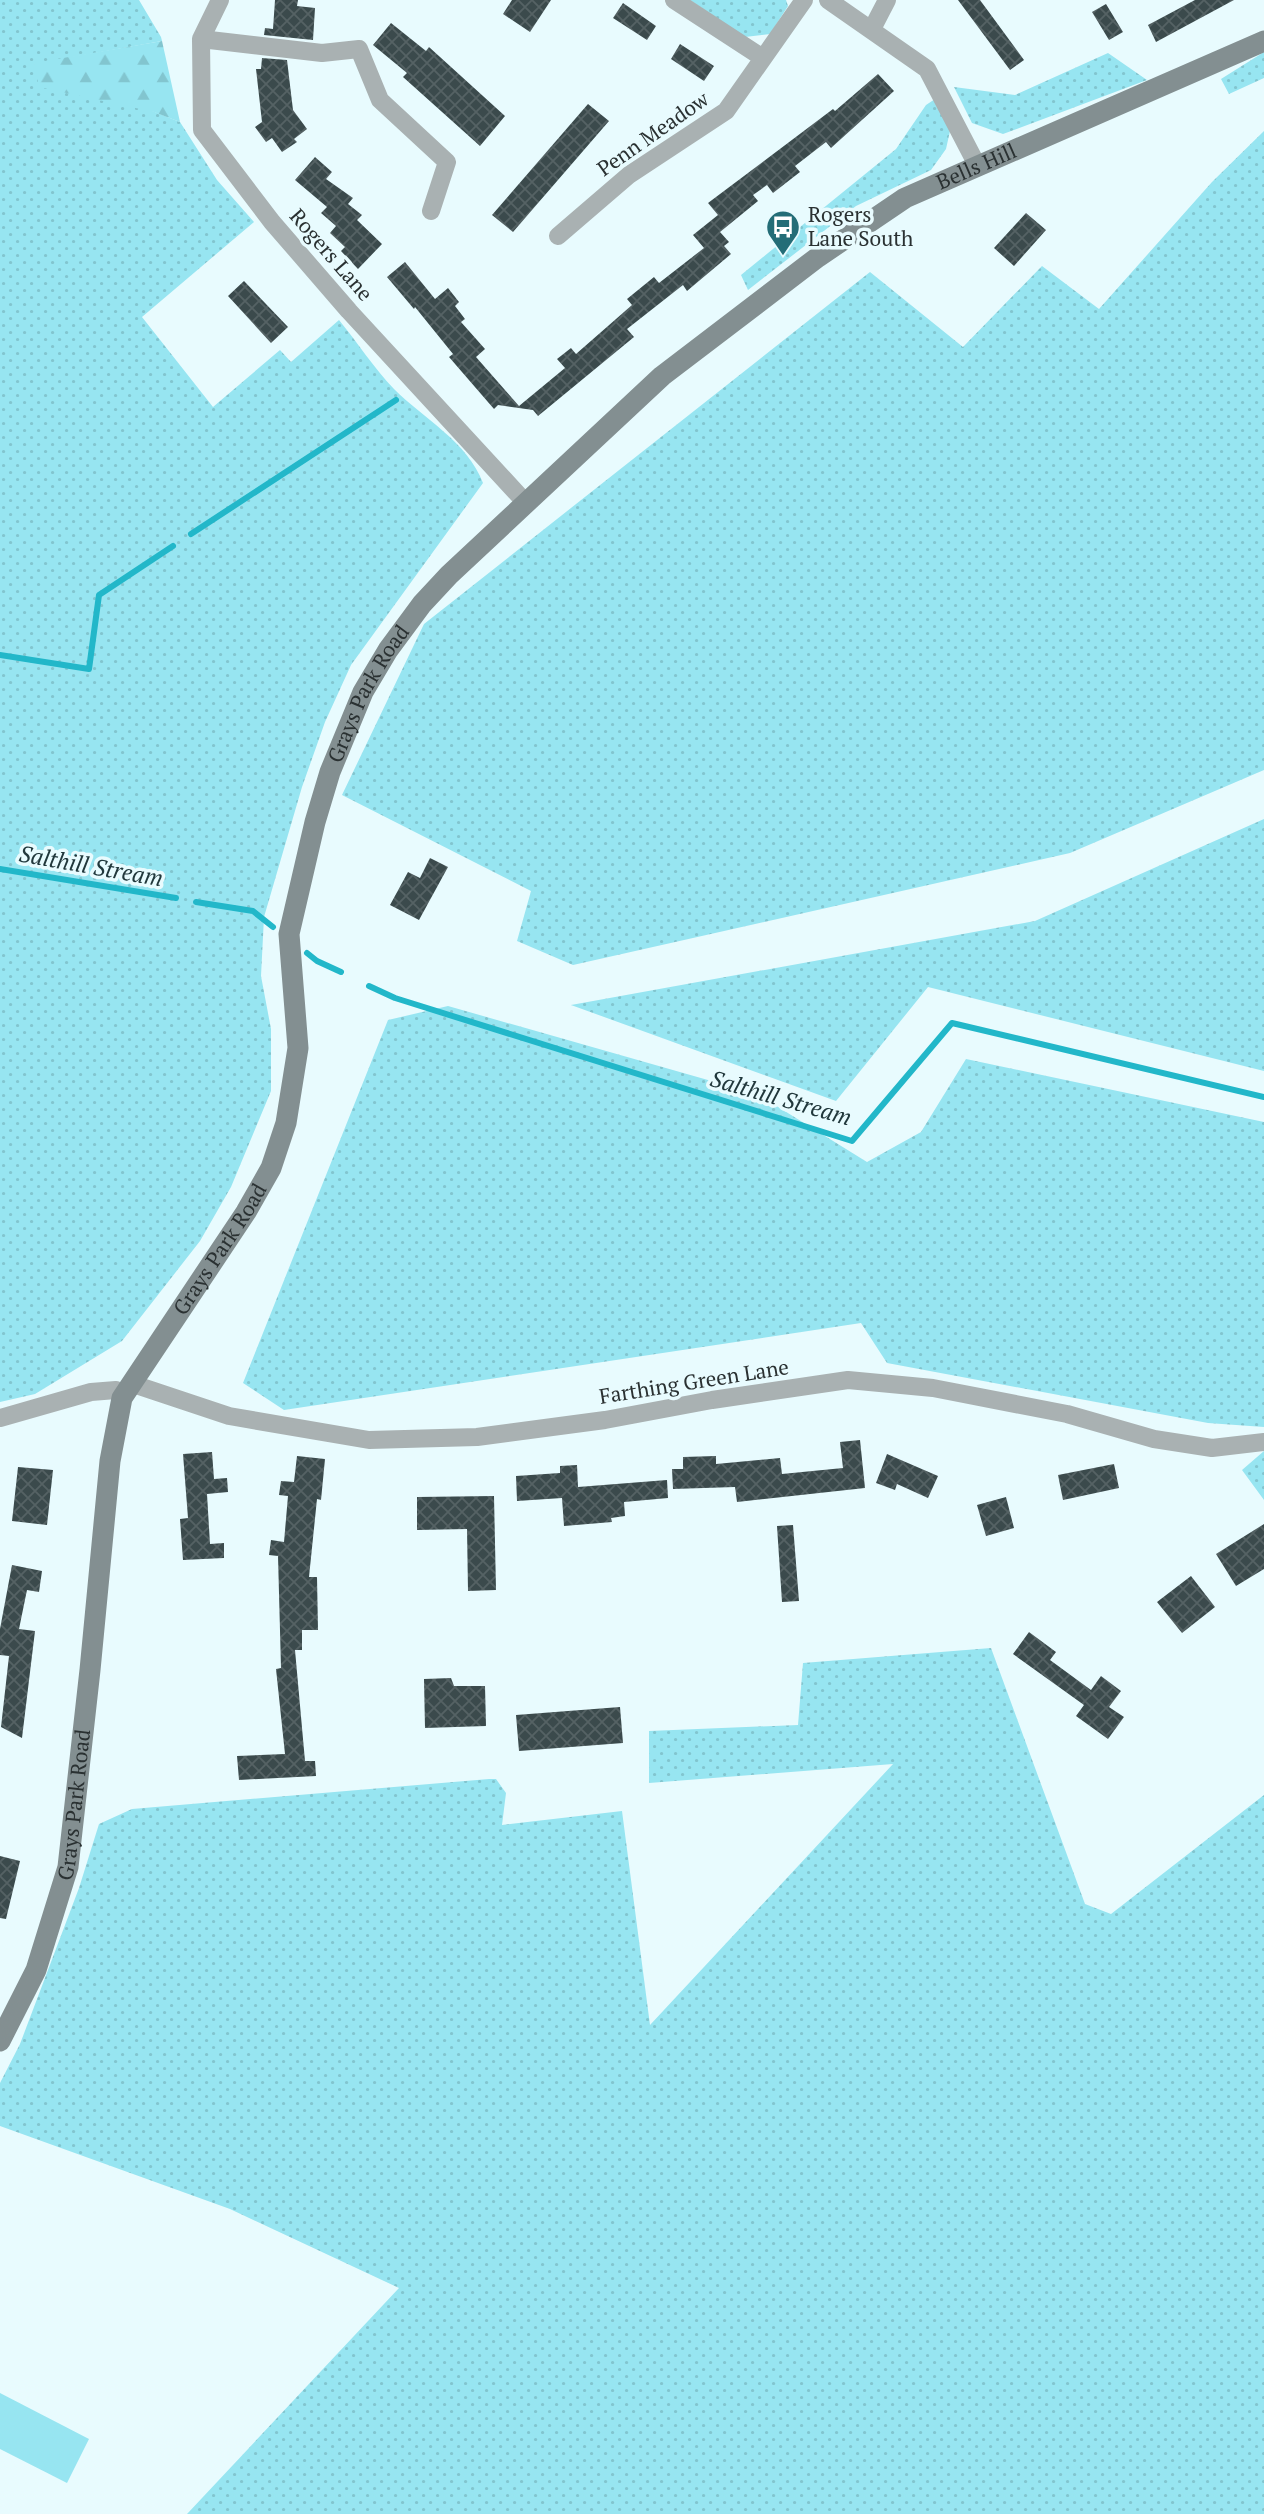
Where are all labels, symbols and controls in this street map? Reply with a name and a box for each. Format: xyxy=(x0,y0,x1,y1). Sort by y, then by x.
street label: Penn Meadow xyxy=(591,84,714,182)
street label: Bells Hill xyxy=(932,136,1021,196)
place label: Rogers Lane South xyxy=(808,200,913,252)
street label: Rogers Lane xyxy=(284,202,380,306)
bus stop icon: Rogers Lane South xyxy=(764,208,802,257)
street label: Grays Park Road xyxy=(320,619,415,767)
water label: Salthill Stream xyxy=(17,838,165,893)
water label: Salthill Stream xyxy=(707,1063,855,1132)
street label: Grays Park Road xyxy=(166,1178,273,1320)
street label: Farthing Green Lane xyxy=(597,1352,791,1410)
street label: Grays Park Road xyxy=(50,1727,96,1884)

